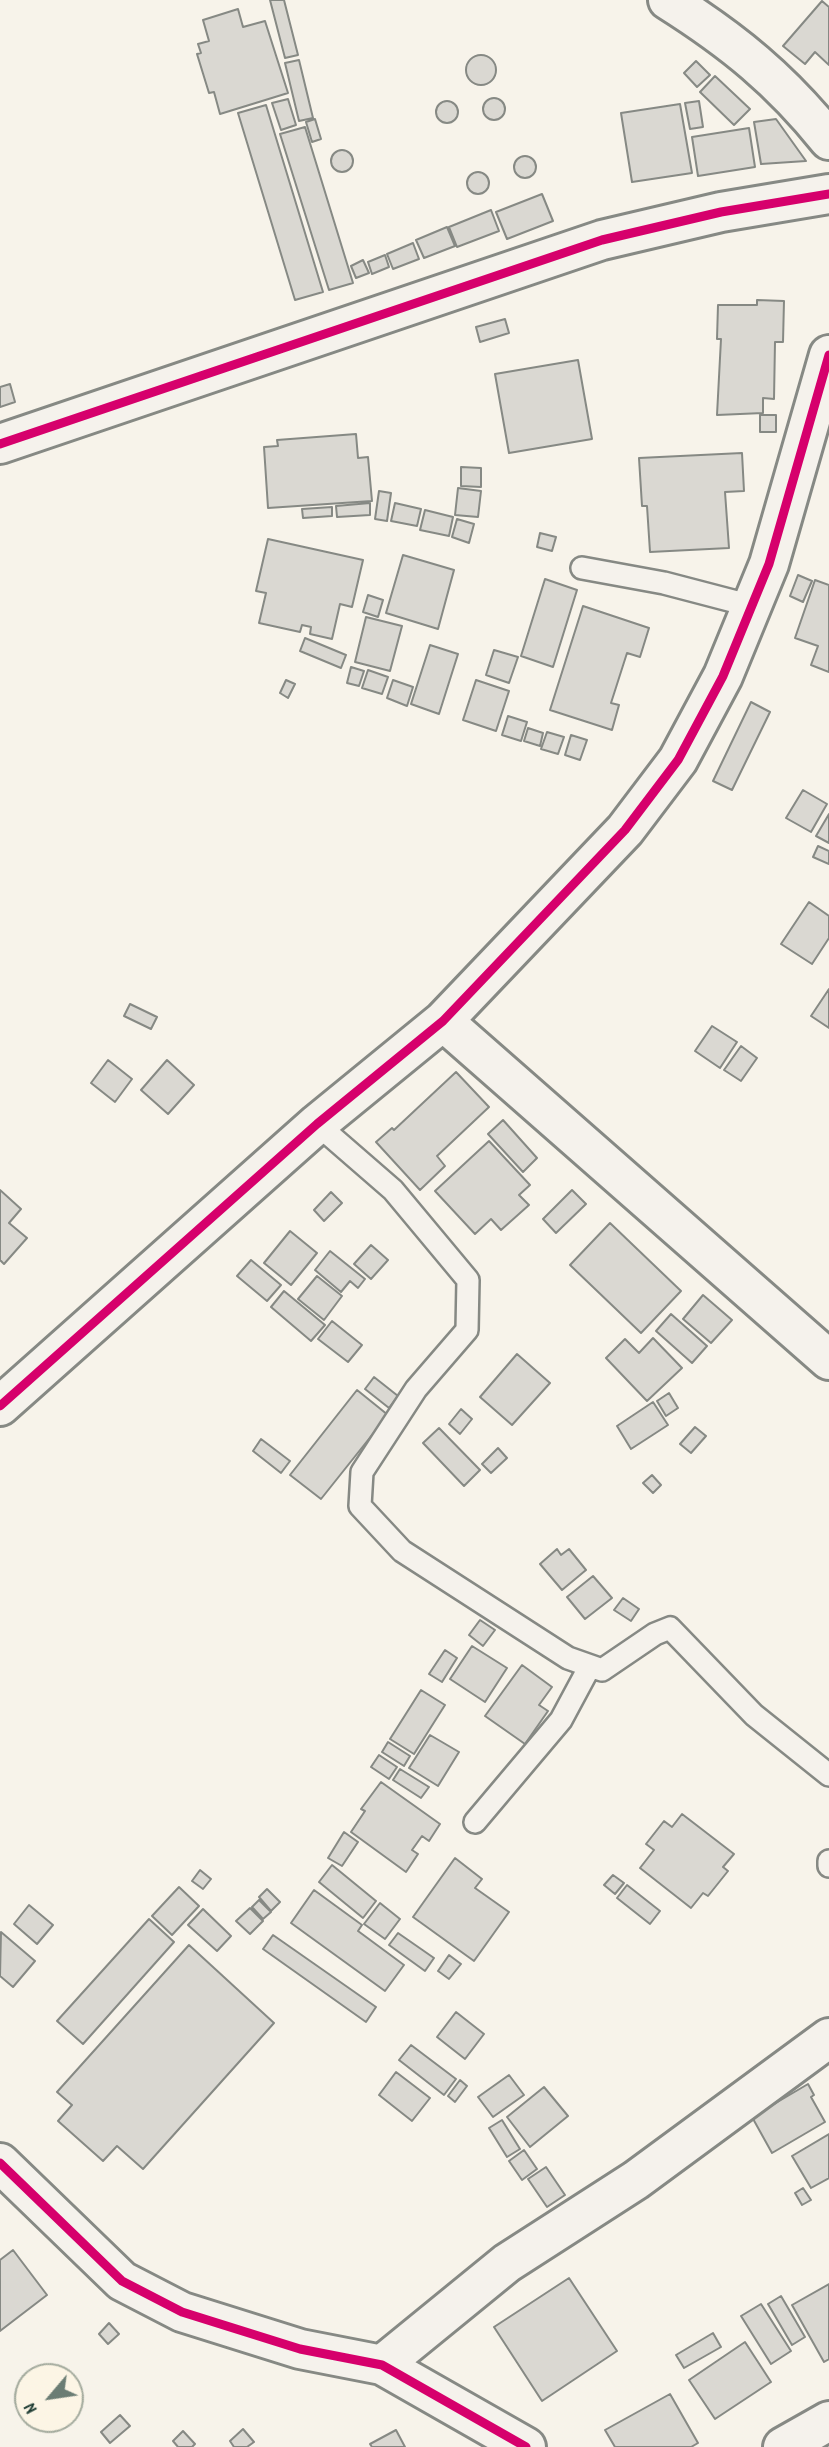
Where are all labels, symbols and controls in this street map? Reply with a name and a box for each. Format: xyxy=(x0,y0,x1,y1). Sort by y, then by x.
north arrow xyxy=(14,2363,84,2433)
text: N xyxy=(18,2397,46,2418)

